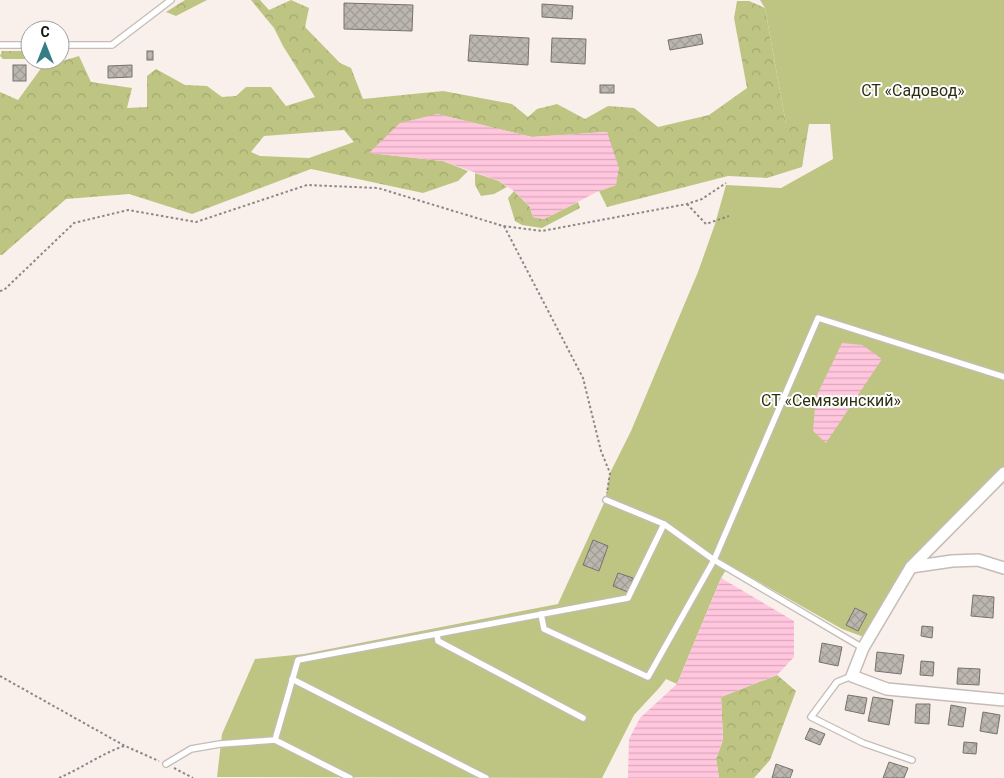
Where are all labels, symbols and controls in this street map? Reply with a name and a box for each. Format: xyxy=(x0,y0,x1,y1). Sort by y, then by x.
north arrow xyxy=(20,20,70,70)
text: С xyxy=(40,24,50,40)
park label: СТ «Садовод» xyxy=(861,81,965,100)
park label: СТ «Семязинский» xyxy=(761,391,901,410)

